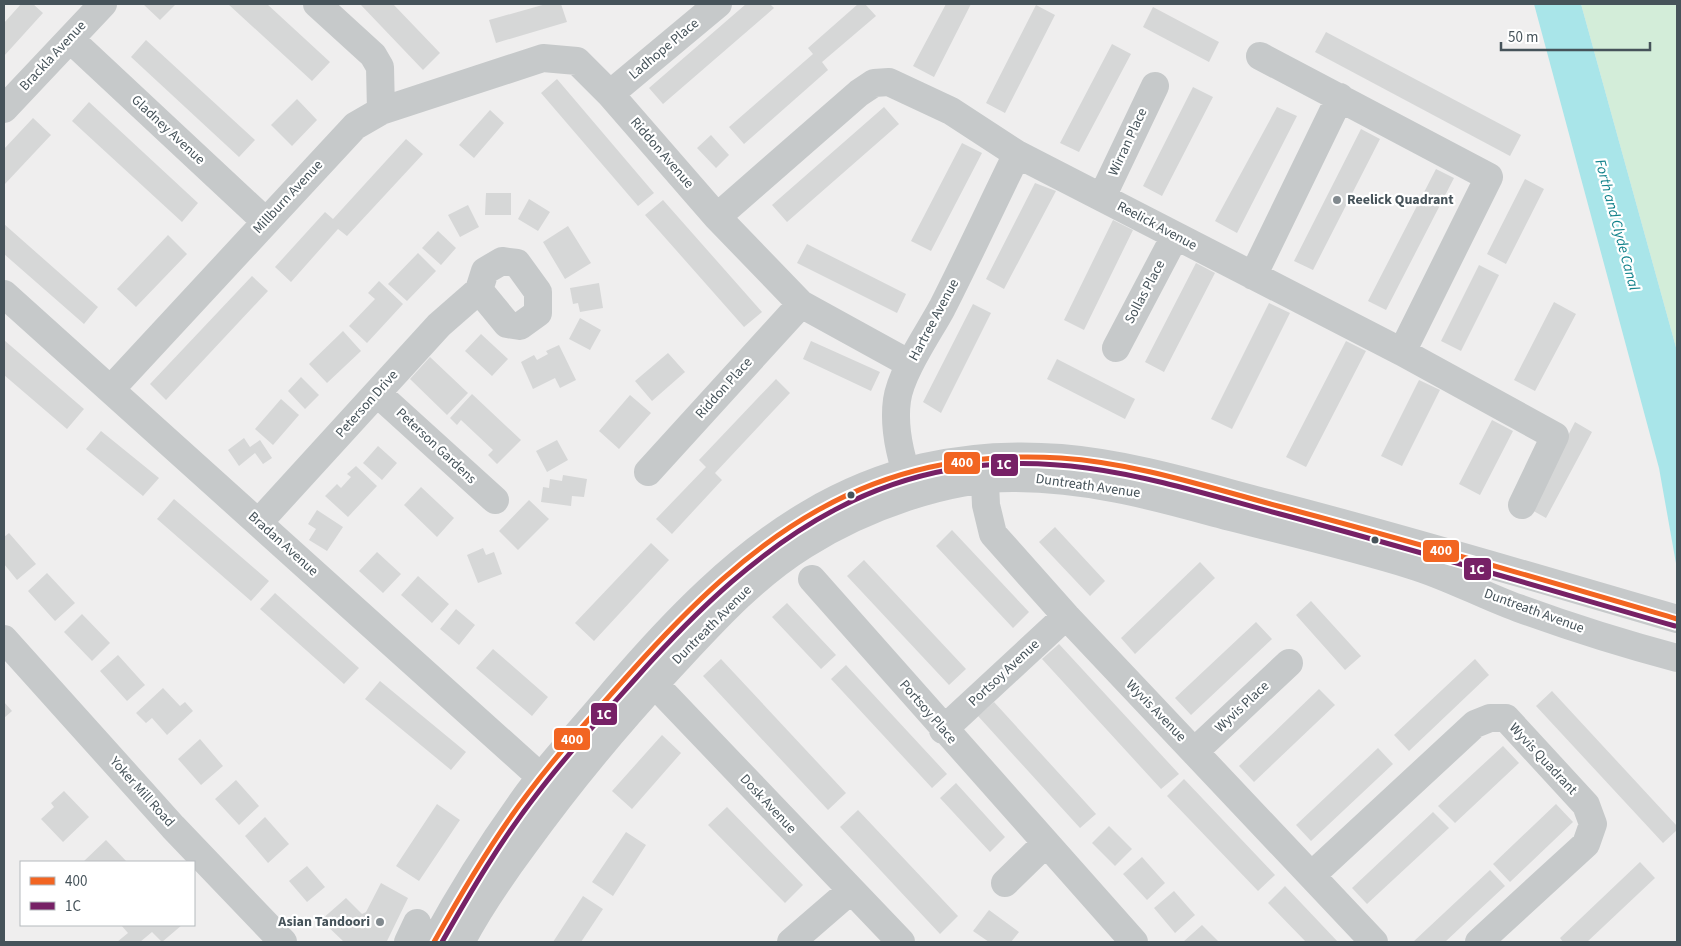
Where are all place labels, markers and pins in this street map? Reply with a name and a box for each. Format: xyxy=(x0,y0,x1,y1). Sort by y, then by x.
place label: Reelick Quadrant xyxy=(1347,190,1454,210)
marker: Reelick Quadrant xyxy=(1331,194,1343,206)
unlabelled marker xyxy=(846,490,856,500)
unlabelled marker xyxy=(1370,535,1380,545)
place label: Asian Tandoori xyxy=(277,912,370,932)
marker: Asian Tandoori xyxy=(374,916,386,928)

